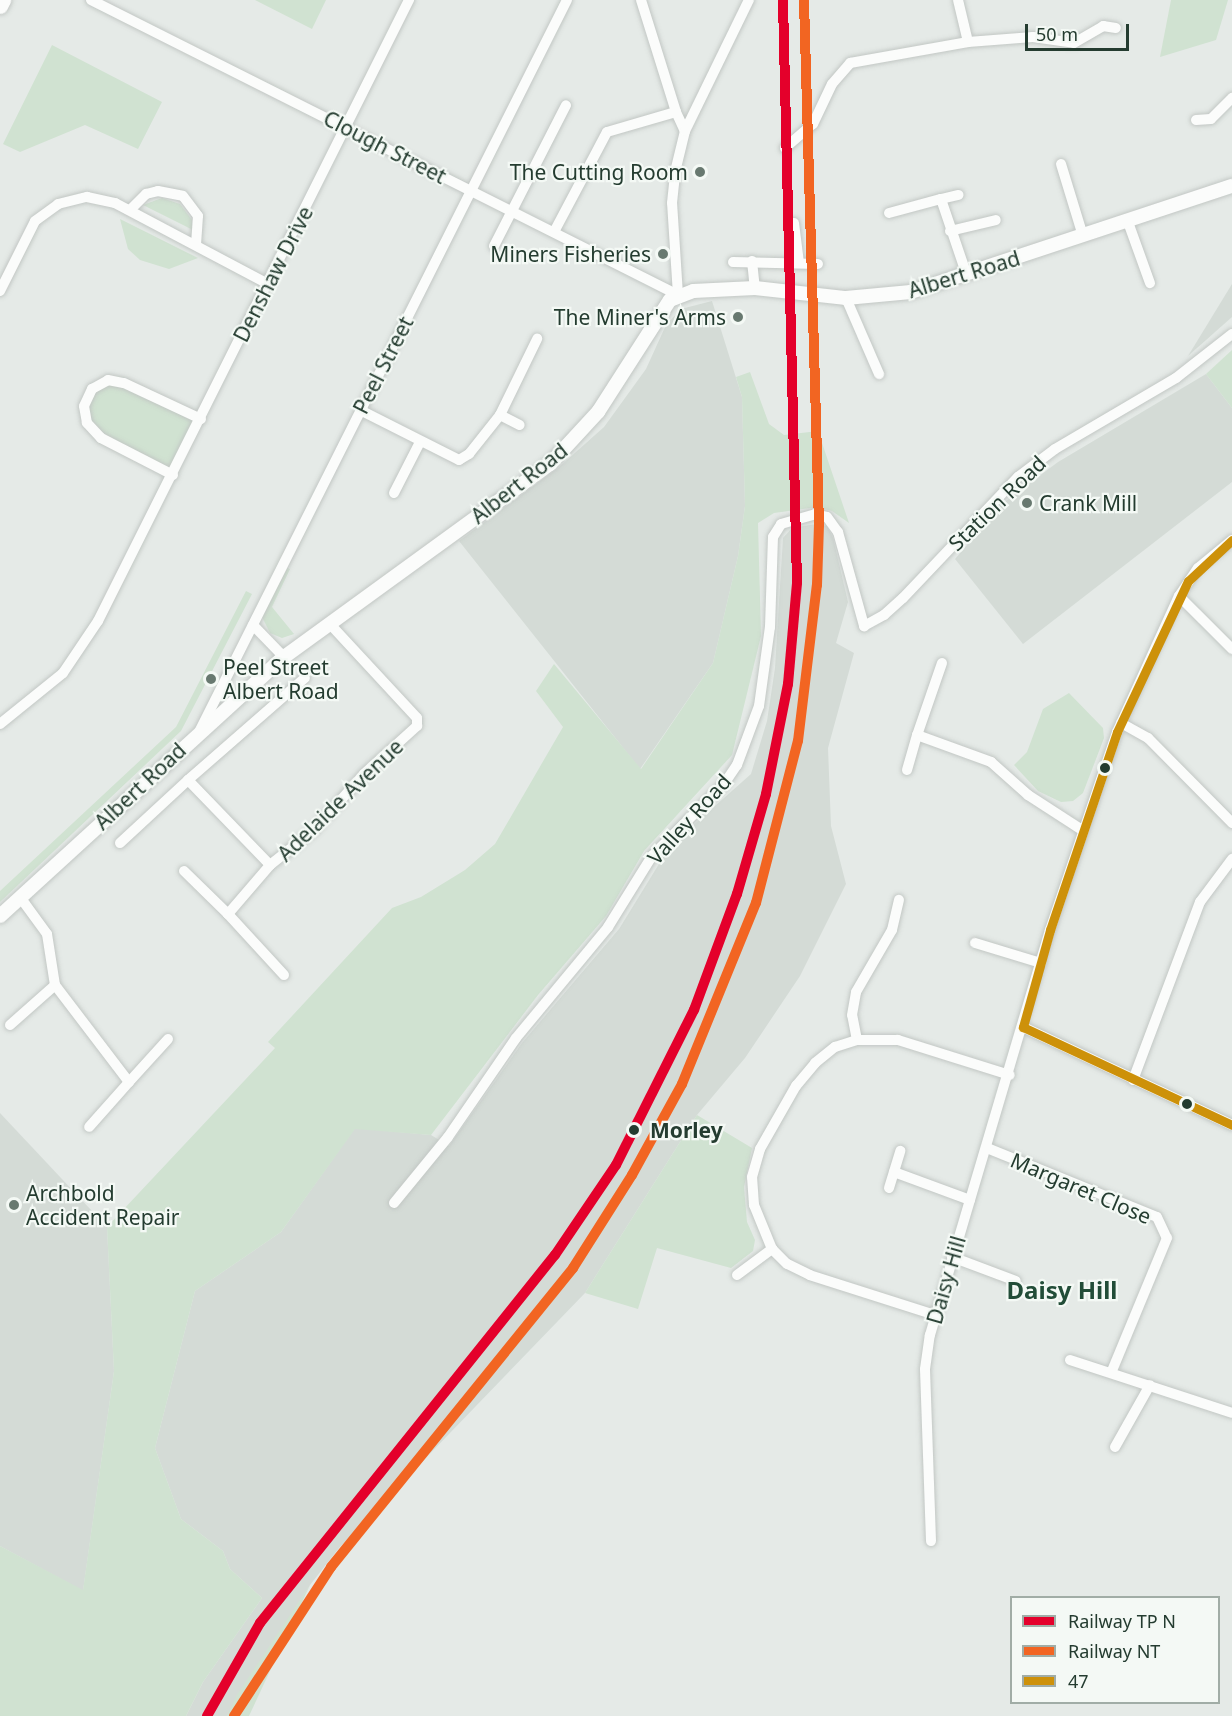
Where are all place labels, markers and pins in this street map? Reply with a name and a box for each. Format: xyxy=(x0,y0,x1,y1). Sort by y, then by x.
place label: The Cutting Room xyxy=(510,159,688,185)
marker: The Cutting Room xyxy=(693,165,707,179)
place label: Miners Fisheries xyxy=(490,241,651,267)
marker: Miners Fisheries xyxy=(656,247,670,261)
place label: The Miner's Arms xyxy=(554,304,726,330)
marker: The Miner's Arms xyxy=(731,310,745,324)
place label: Crank Mill xyxy=(1039,490,1137,516)
marker: Crank Mill xyxy=(1020,496,1034,510)
place label: Peel Street Albert Road xyxy=(223,654,339,704)
marker: Peel Street Albert Road xyxy=(204,672,218,686)
unlabelled marker xyxy=(1099,762,1111,774)
unlabelled marker xyxy=(1181,1098,1193,1110)
place label: Morley xyxy=(650,1117,723,1143)
marker: Morley xyxy=(623,1119,645,1141)
place label: Archbold Accident Repair xyxy=(26,1180,179,1230)
marker: Archbold Accident Repair xyxy=(7,1198,21,1212)

